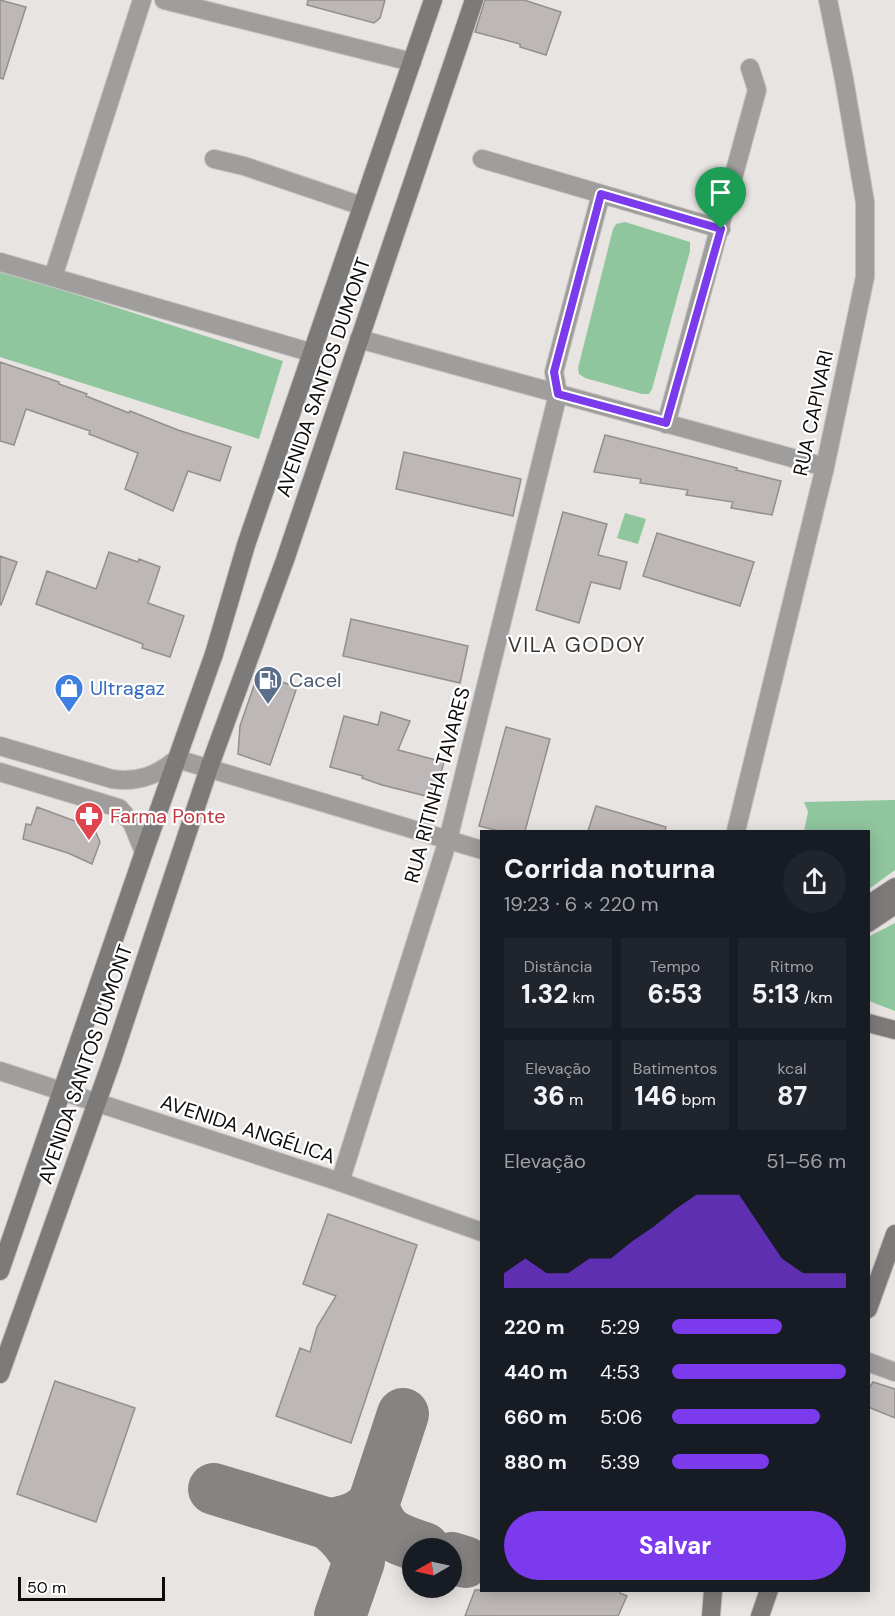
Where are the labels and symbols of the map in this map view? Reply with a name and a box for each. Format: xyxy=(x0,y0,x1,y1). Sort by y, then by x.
pin xyxy=(695,167,746,229)
street label: AVENIDA SANTOS DUMONT xyxy=(270,254,376,500)
street label: RUA CAPIVARI xyxy=(787,348,839,478)
district label: VILA GODOY xyxy=(508,631,646,659)
fuel station icon: Cacel xyxy=(252,664,284,706)
place label: Cacel xyxy=(289,667,341,693)
shop icon: Ultragaz xyxy=(53,672,85,714)
place label: Ultragaz xyxy=(90,675,165,701)
street label: RUA RITINHA TAVARES xyxy=(398,684,476,886)
pharmacy icon: Farma Ponte xyxy=(73,800,105,842)
place label: Farma Ponte xyxy=(110,803,226,829)
street label: AVENIDA SANTOS DUMONT xyxy=(32,941,138,1187)
street label: AVENIDA ANGÉLICA xyxy=(157,1089,339,1169)
north arrow xyxy=(402,1538,462,1598)
scale bar xyxy=(18,1574,165,1602)

